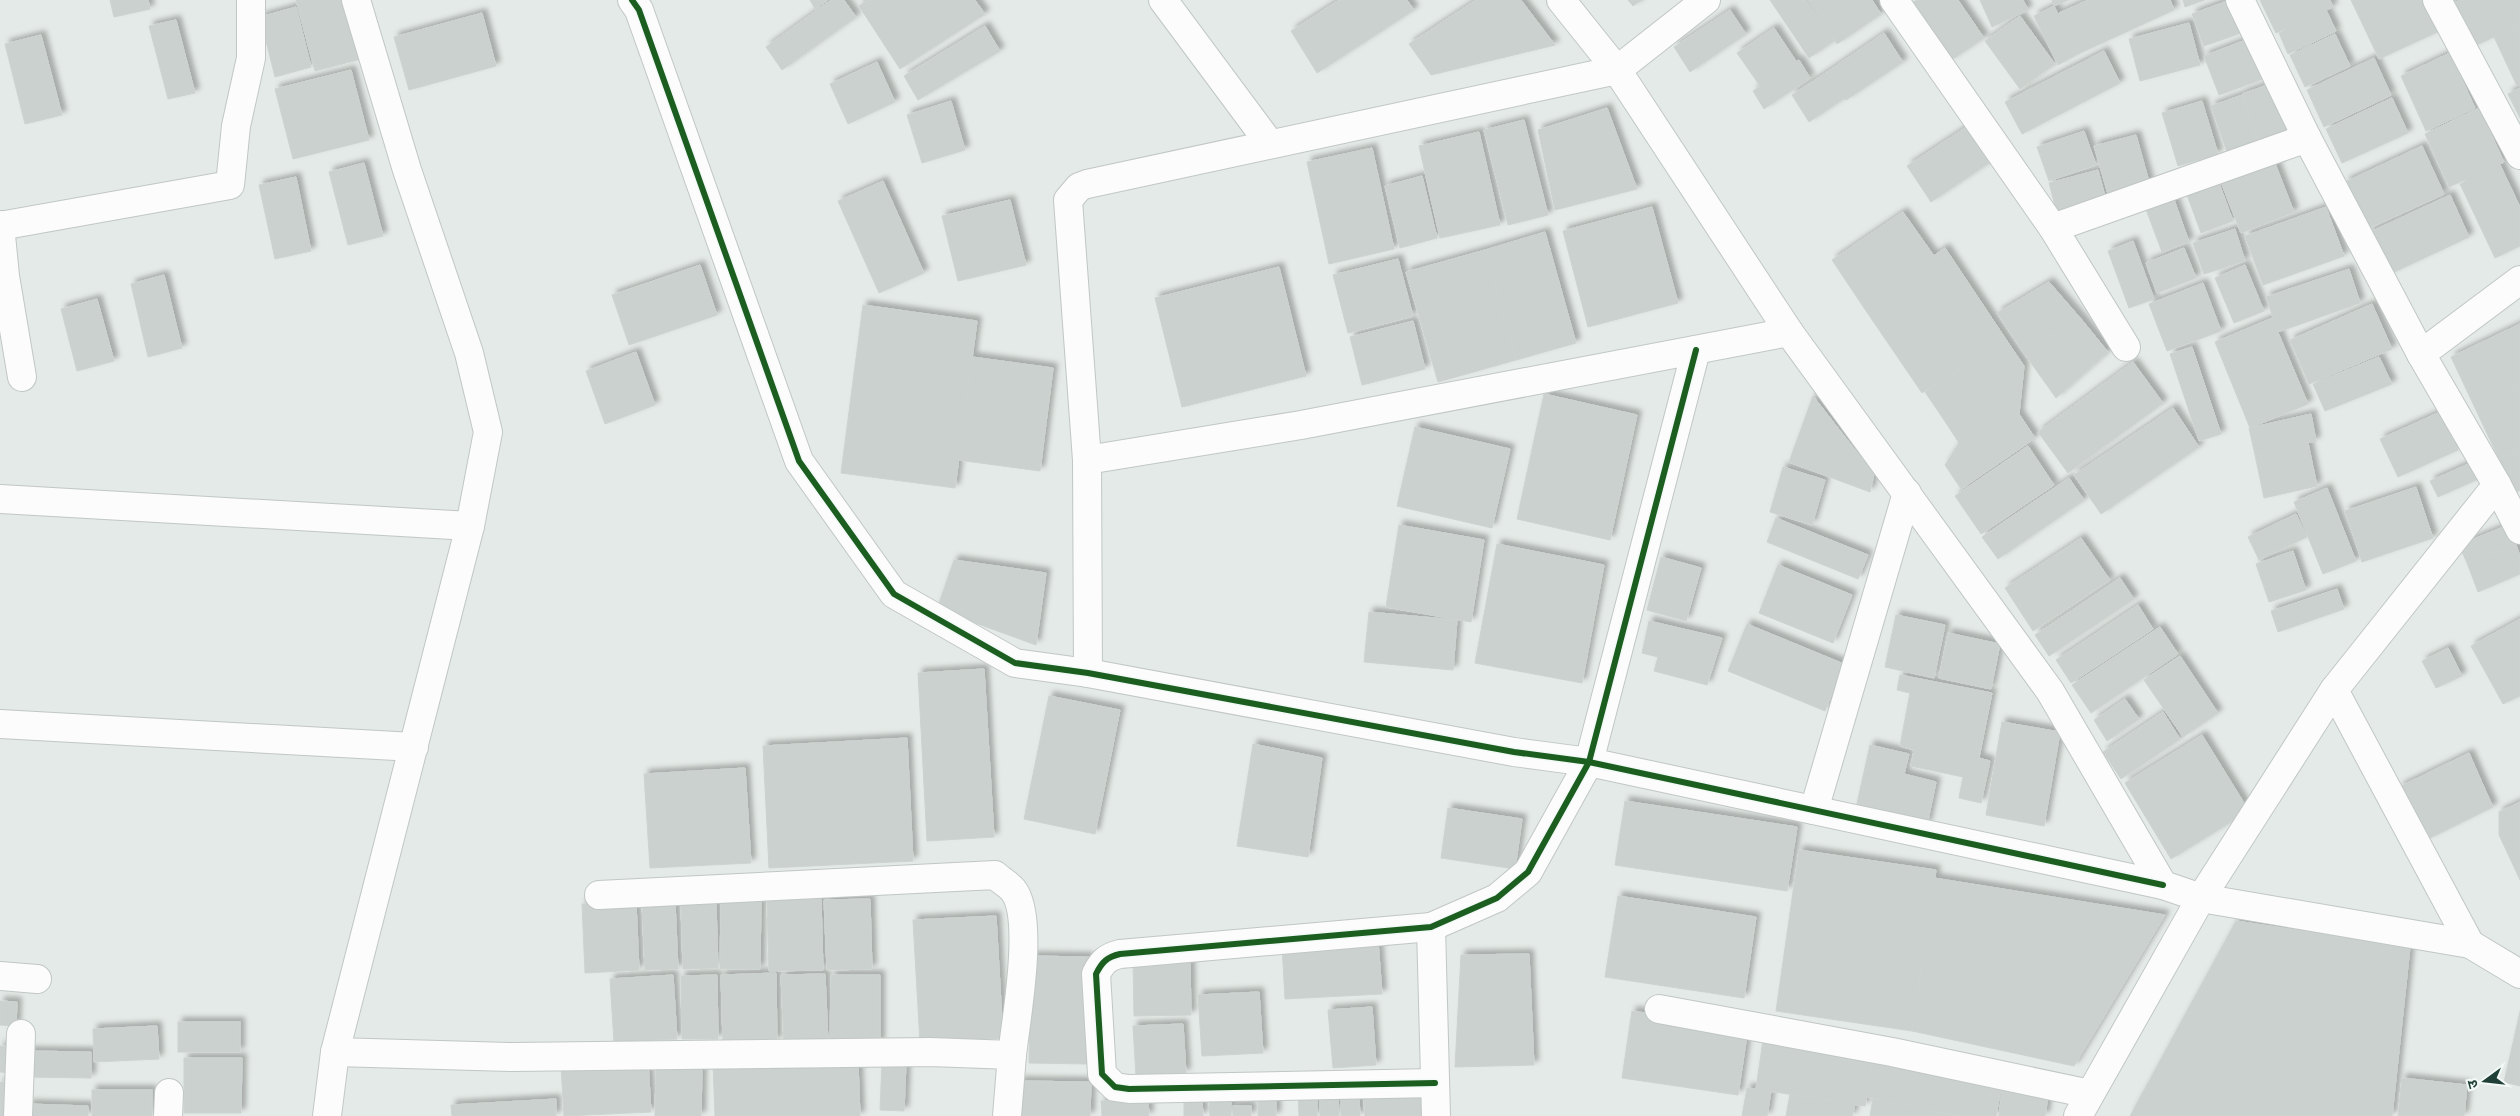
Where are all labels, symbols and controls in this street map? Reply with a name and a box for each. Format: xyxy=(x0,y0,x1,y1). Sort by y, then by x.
north arrow xyxy=(2460,1056,2510,1106)
text: उ xyxy=(2462,1077,2482,1091)

